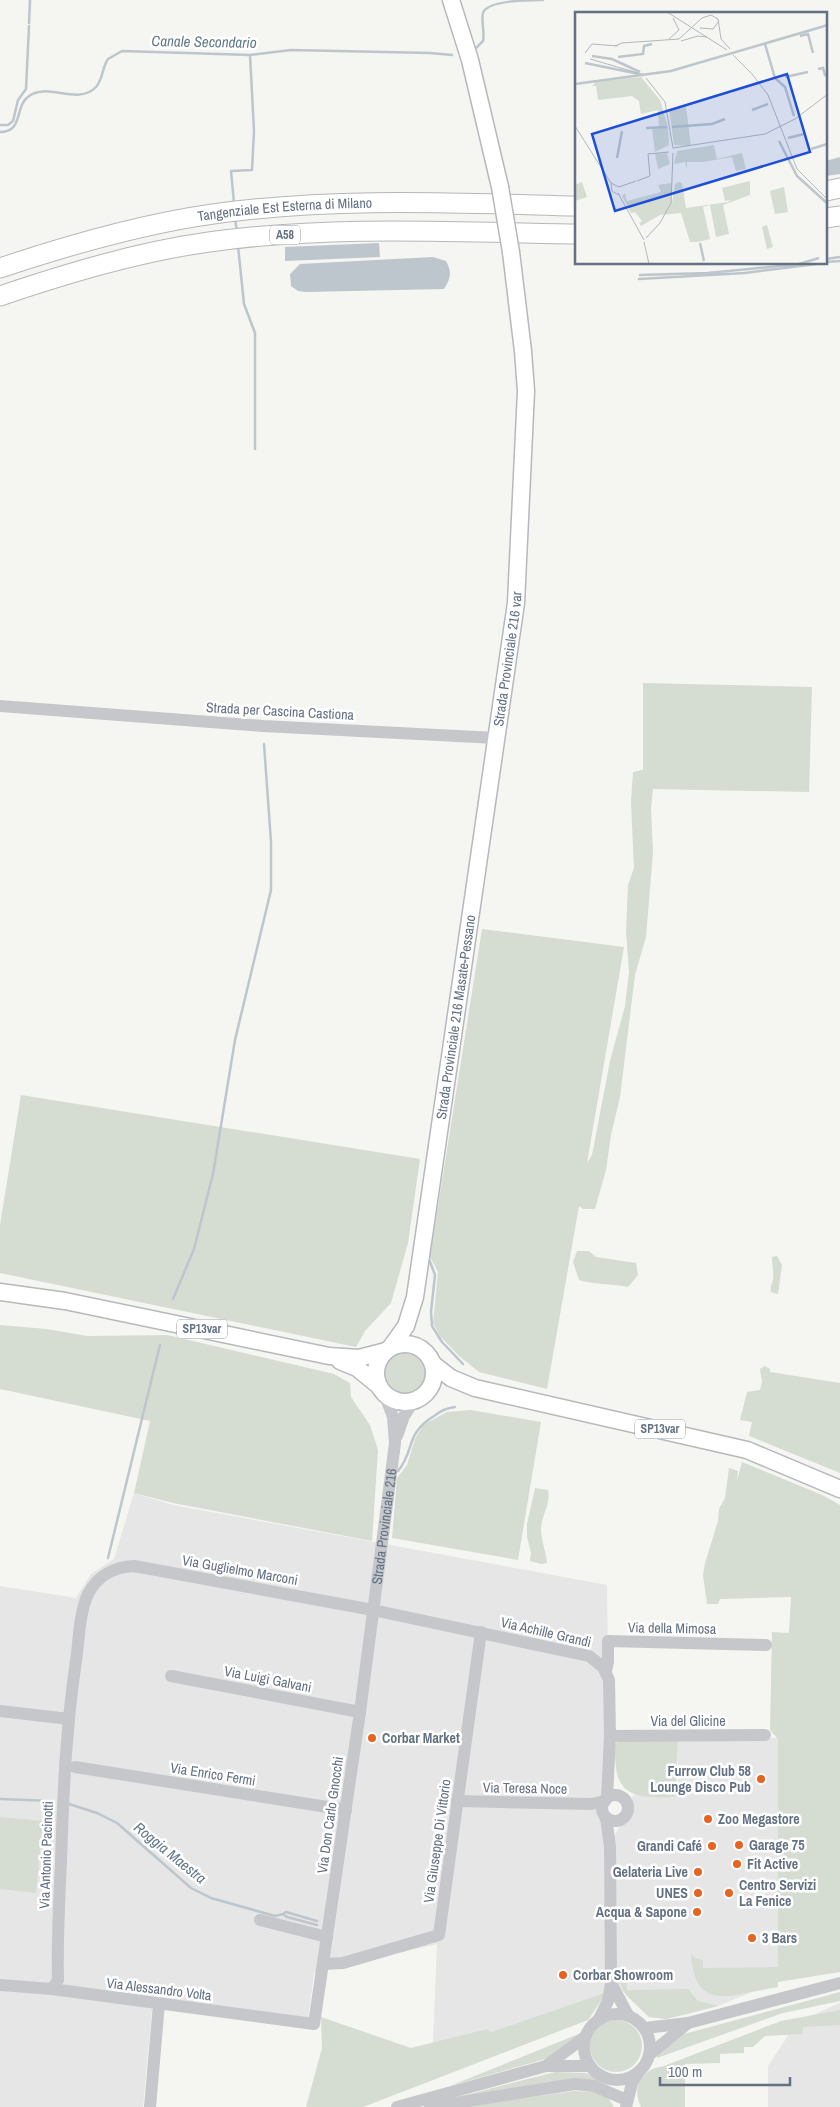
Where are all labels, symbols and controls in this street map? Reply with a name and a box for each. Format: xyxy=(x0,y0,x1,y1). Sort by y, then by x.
inset map xyxy=(575,12,828,265)
water label: Canale Secondario xyxy=(151,30,257,53)
street label: Tangenziale Est Esterna di Milano xyxy=(196,194,372,225)
road number: A58 xyxy=(270,226,300,244)
street label: Strada Provinciale 216 var xyxy=(489,591,526,728)
street label: Strada per Cascina Castiona xyxy=(206,698,355,724)
street label: Strada Provinciale 216 Masate-Pessano xyxy=(432,914,480,1121)
road number: SP13var xyxy=(177,1320,227,1338)
road number: SP13var xyxy=(635,1420,685,1438)
street label: Strada Provinciale 216 xyxy=(368,1467,401,1586)
street label: Via Guglielmo Marconi xyxy=(181,1551,299,1589)
street label: Via Achille Grandi xyxy=(499,1613,593,1651)
street label: Via della Mimosa xyxy=(628,1618,717,1638)
street label: Via Luigi Galvani xyxy=(223,1662,313,1696)
street label: Via del Glicine xyxy=(650,1712,726,1730)
place label: Corbar Market xyxy=(382,1729,460,1747)
marker: Corbar Market xyxy=(366,1732,378,1744)
street label: Via Don Carlo Gnocchi xyxy=(313,1755,347,1875)
street label: Via Enrico Fermi xyxy=(169,1758,257,1790)
place label: Furrow Club 58 Lounge Disco Pub xyxy=(650,1762,751,1796)
marker: Furrow Club 58 Lounge Disco Pub xyxy=(755,1773,767,1785)
street label: Via Giuseppe Di Vittorio xyxy=(419,1778,455,1904)
street label: Via Teresa Noce xyxy=(483,1778,567,1798)
street label: Via Antonio Pacinotti xyxy=(35,1801,57,1909)
place label: Zoo Megastore xyxy=(718,1810,800,1828)
marker: Zoo Megastore xyxy=(702,1813,714,1825)
water label: Roggia Maestra xyxy=(130,1817,211,1888)
place label: Garage 75 xyxy=(749,1836,805,1854)
place label: Grandi Café xyxy=(637,1837,702,1855)
marker: Garage 75 xyxy=(733,1839,745,1851)
marker: Grandi Café xyxy=(706,1840,718,1852)
place label: Fit Active xyxy=(747,1855,798,1873)
marker: Fit Active xyxy=(731,1858,743,1870)
place label: Gelateria Live xyxy=(613,1863,688,1881)
marker: Gelateria Live xyxy=(692,1866,704,1878)
place label: Centro Servizi La Fenice xyxy=(739,1876,816,1910)
place label: UNES xyxy=(656,1884,688,1902)
marker: UNES xyxy=(692,1887,704,1899)
marker: Centro Servizi La Fenice xyxy=(723,1887,735,1899)
place label: Acqua & Sapone xyxy=(596,1903,687,1921)
marker: Acqua & Sapone xyxy=(691,1906,703,1918)
place label: 3 Bars xyxy=(762,1929,797,1947)
marker: 3 Bars xyxy=(746,1932,758,1944)
place label: Corbar Showroom xyxy=(573,1966,673,1984)
marker: Corbar Showroom xyxy=(557,1969,569,1981)
street label: Via Alessandro Volta xyxy=(105,1974,213,2004)
scale bar xyxy=(660,2054,790,2086)
text: 100 m xyxy=(668,2061,702,2082)

